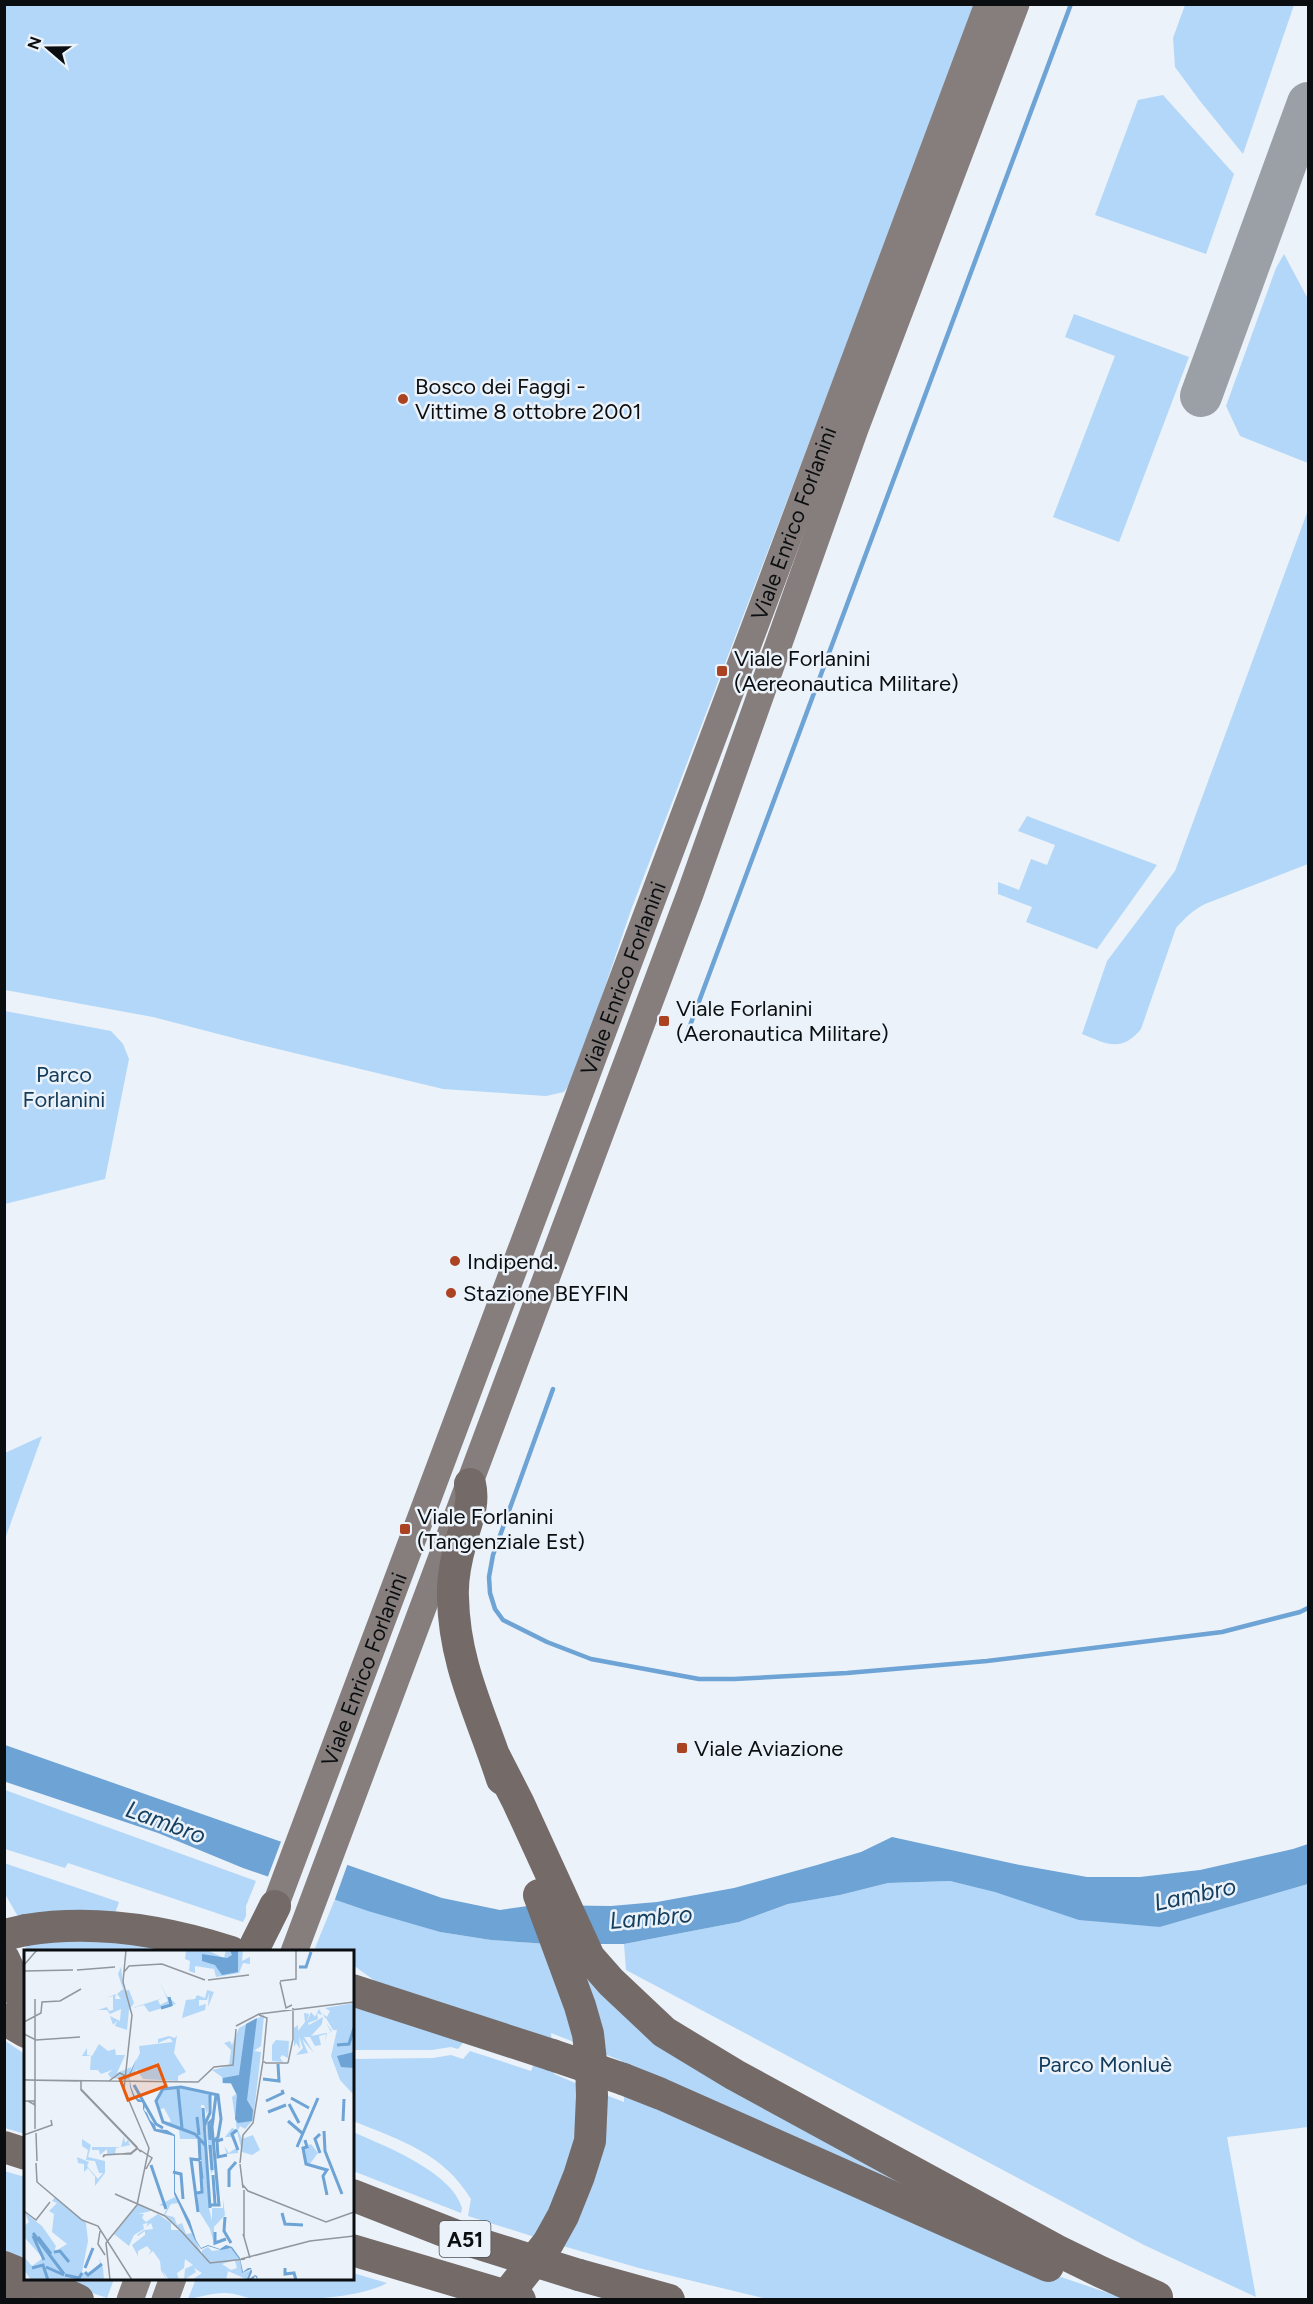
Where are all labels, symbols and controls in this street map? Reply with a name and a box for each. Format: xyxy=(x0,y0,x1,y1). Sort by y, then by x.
north arrow xyxy=(18,18,78,78)
text: N xyxy=(23,34,45,52)
place label: Bosco dei Faggi - Vittime 8 ottobre 2001 xyxy=(415,373,642,425)
marker: Bosco dei Faggi - Vittime 8 ottobre 2001 xyxy=(396,392,410,406)
street label: Viale Enrico Forlanini xyxy=(745,423,842,624)
place label: Viale Forlanini (Aereonautica Militare) xyxy=(734,645,959,697)
marker: Viale Forlanini (Aereonautica Militare) xyxy=(715,664,729,678)
street label: Viale Enrico Forlanini xyxy=(574,878,671,1079)
place label: Viale Forlanini (Aeronautica Militare) xyxy=(676,995,889,1047)
marker: Viale Forlanini (Aeronautica Militare) xyxy=(657,1014,671,1028)
park label: Parco Forlanini xyxy=(23,1061,105,1113)
place label: Indipend. xyxy=(467,1248,558,1275)
marker: Indipend. xyxy=(448,1254,462,1268)
place label: Stazione BEYFIN xyxy=(463,1280,629,1307)
marker: Stazione BEYFIN xyxy=(444,1286,458,1300)
place label: Viale Forlanini (Tangenziale Est) xyxy=(417,1503,585,1555)
marker: Viale Forlanini (Tangenziale Est) xyxy=(398,1522,412,1536)
street label: Viale Enrico Forlanini xyxy=(315,1569,412,1770)
place label: Viale Aviazione xyxy=(694,1735,843,1762)
marker: Viale Aviazione xyxy=(675,1741,689,1755)
water label: Lambro xyxy=(122,1794,210,1850)
water label: Lambro xyxy=(1151,1871,1239,1917)
water label: Lambro xyxy=(608,1899,694,1935)
inset map xyxy=(24,1950,354,2280)
park label: Parco Monluè xyxy=(1038,2051,1172,2078)
road number: A51 xyxy=(440,2221,490,2257)

